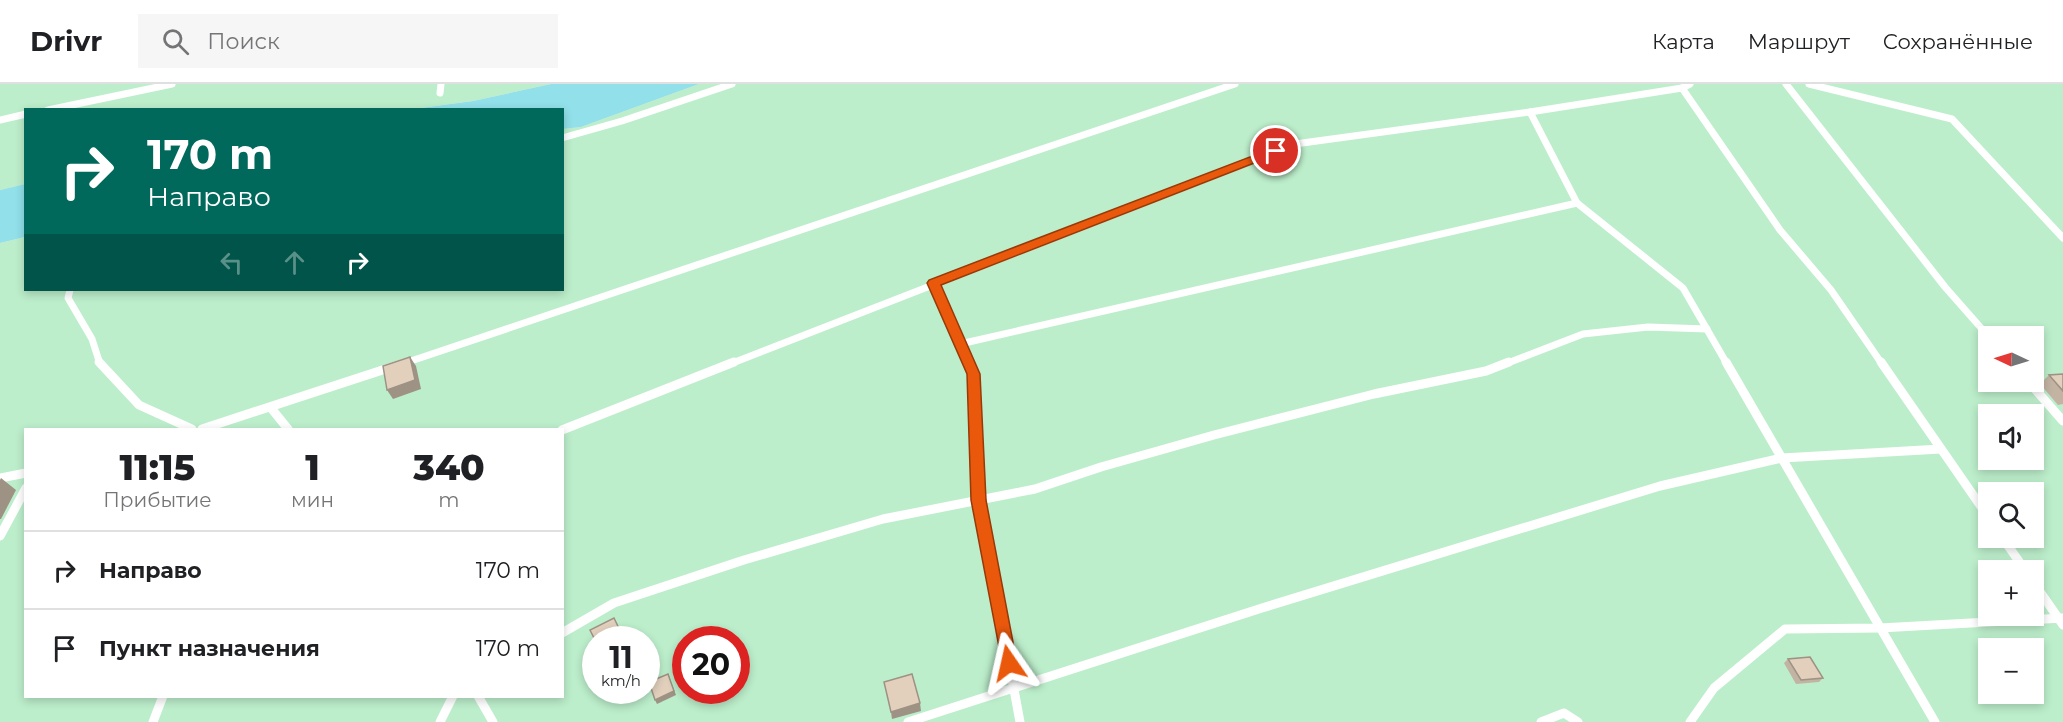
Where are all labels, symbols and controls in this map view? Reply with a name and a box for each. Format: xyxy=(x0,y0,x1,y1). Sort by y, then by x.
search box xyxy=(138,14,558,68)
text: Drivr xyxy=(30,24,102,58)
icon: search xyxy=(159,25,192,58)
text: Поиск xyxy=(207,28,280,55)
text: Карта xyxy=(1652,29,1715,54)
text: Маршрут xyxy=(1748,29,1850,54)
text: Сохранённые xyxy=(1883,29,2033,54)
pin xyxy=(1250,125,1301,176)
text: 170 m xyxy=(147,128,273,180)
icon: right xyxy=(48,132,126,210)
icon: arrive xyxy=(1259,134,1292,167)
text: Направо xyxy=(147,180,271,213)
icon: left xyxy=(215,246,248,279)
icon: ahead xyxy=(278,246,311,279)
icon: right xyxy=(341,246,374,279)
north arrow xyxy=(1978,326,2044,392)
map controls xyxy=(1978,326,2044,704)
button: sound xyxy=(1978,404,2044,470)
text: 11:15 xyxy=(120,445,195,489)
text: 1 xyxy=(305,445,320,489)
text: 340 xyxy=(413,445,485,489)
button: search xyxy=(1978,482,2044,548)
text: Прибытие xyxy=(103,488,212,512)
text: мин xyxy=(291,488,334,512)
text: m xyxy=(438,488,460,512)
icon: right xyxy=(48,554,81,587)
text: Направо xyxy=(99,557,202,584)
text: 170 m xyxy=(476,557,540,584)
button: + xyxy=(1978,560,2044,626)
speed limit sign: 20 xyxy=(672,626,750,704)
position arrow xyxy=(977,631,1041,695)
icon: arrive xyxy=(48,632,81,665)
text: Пункт назначения xyxy=(99,635,320,662)
text: 170 m xyxy=(476,635,540,662)
button: − xyxy=(1978,638,2044,704)
text: 11 xyxy=(609,639,633,676)
text: km/h xyxy=(601,671,641,690)

